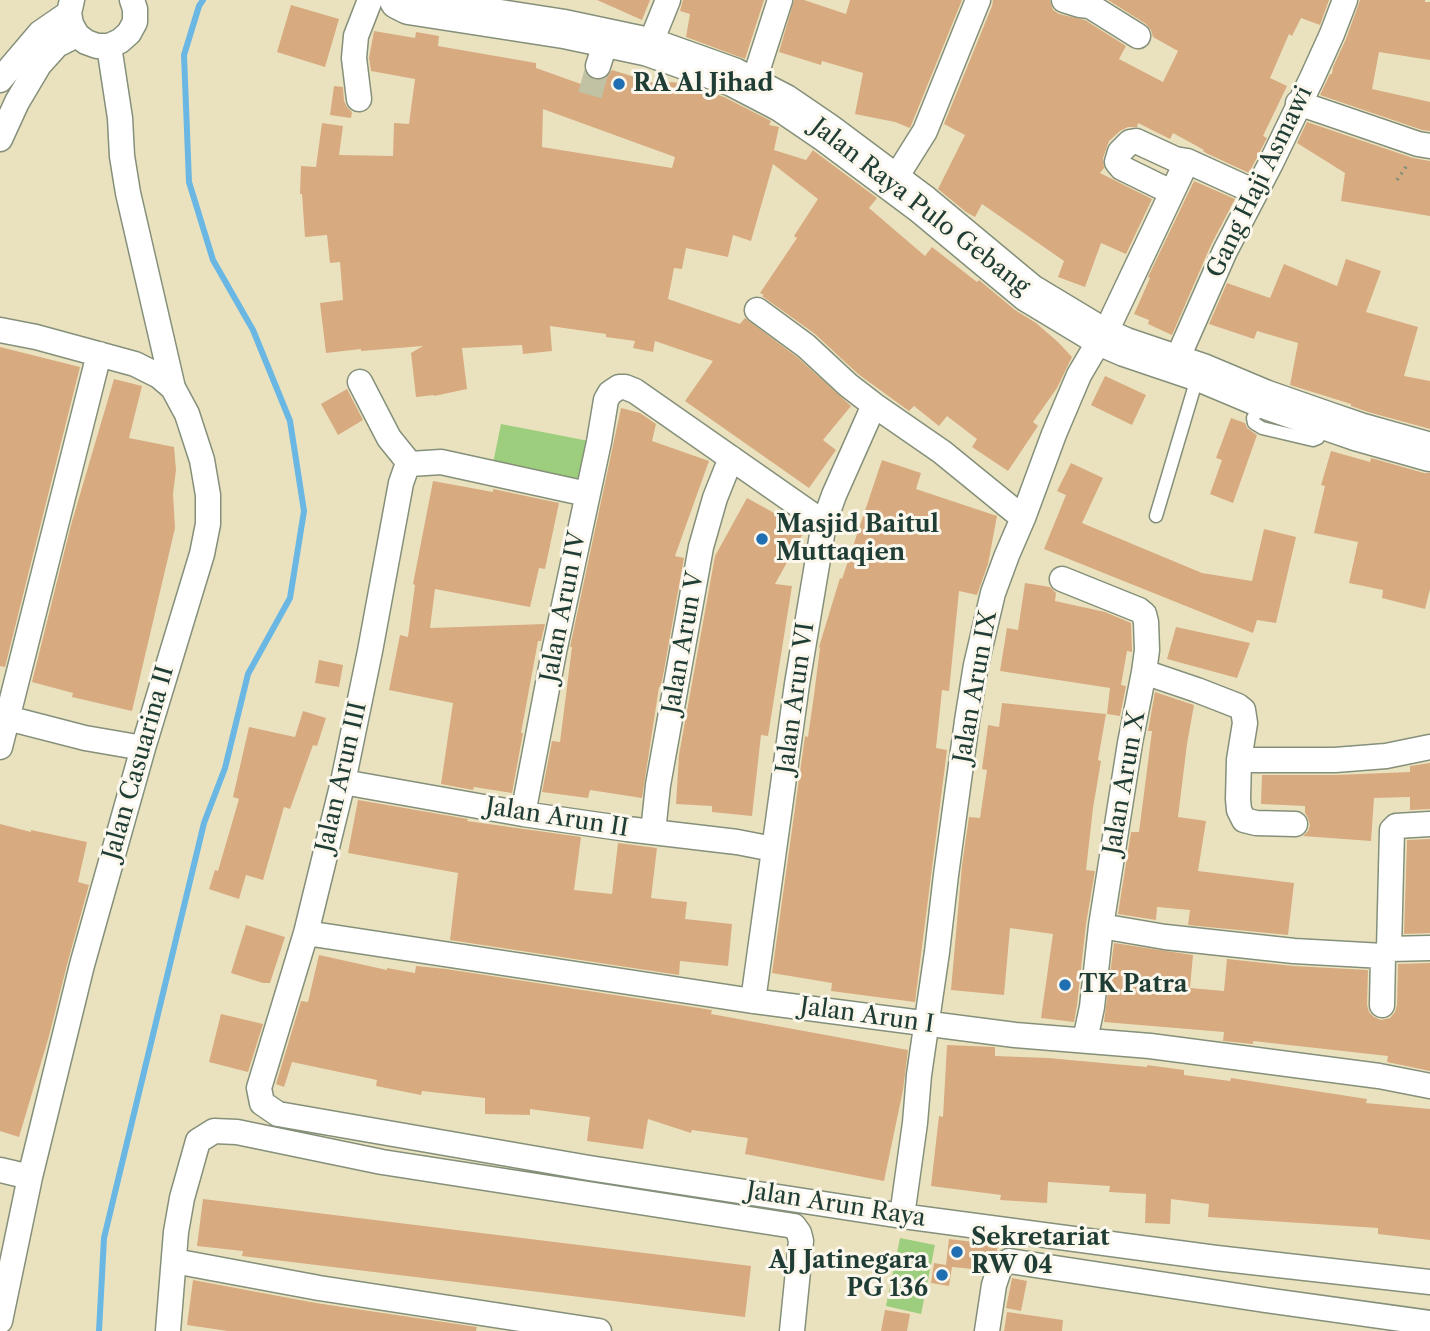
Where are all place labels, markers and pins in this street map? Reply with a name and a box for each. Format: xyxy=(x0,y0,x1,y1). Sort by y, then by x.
place label: RA Al Jihad xyxy=(633,70,773,98)
marker: RA Al Jihad xyxy=(611,76,627,92)
place label: Masjid Baitul Muttaqien xyxy=(776,511,939,567)
marker: Masjid Baitul Muttaqien xyxy=(754,531,770,547)
place label: TK Patra xyxy=(1079,971,1188,999)
marker: TK Patra xyxy=(1057,977,1073,993)
place label: Sekretariat RW 04 xyxy=(971,1224,1110,1280)
marker: Sekretariat RW 04 xyxy=(949,1244,965,1260)
place label: AJ Jatinegara PG 136 xyxy=(769,1247,928,1303)
marker: AJ Jatinegara PG 136 xyxy=(934,1267,950,1283)

